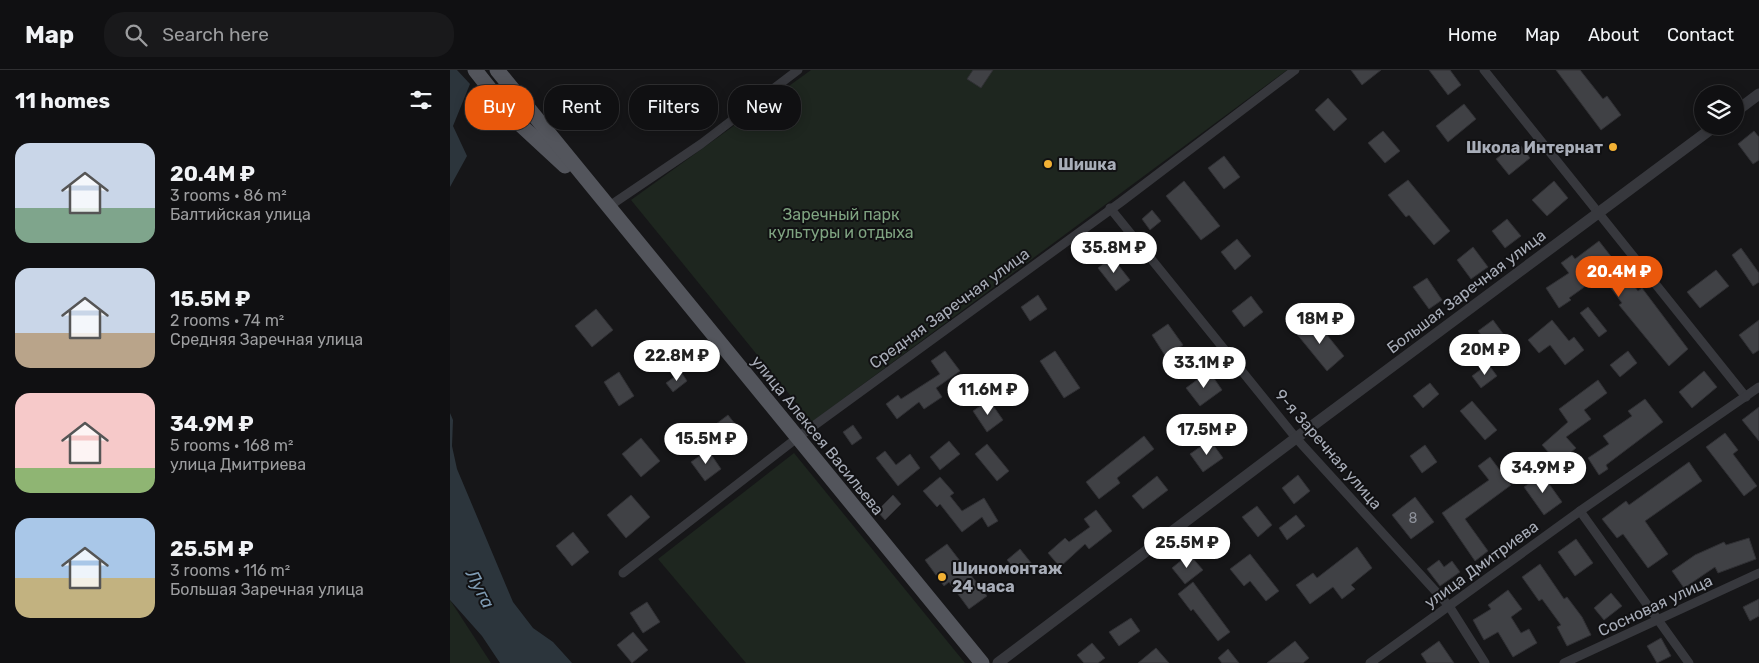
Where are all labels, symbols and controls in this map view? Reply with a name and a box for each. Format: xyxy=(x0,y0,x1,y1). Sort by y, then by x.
search box xyxy=(104,12,454,57)
text: Map xyxy=(25,21,74,49)
icon: search xyxy=(122,21,150,49)
text: Search here xyxy=(162,23,269,46)
text: Home xyxy=(1448,24,1497,46)
text: Map xyxy=(1525,24,1560,46)
text: About xyxy=(1588,24,1639,46)
text: Contact xyxy=(1667,24,1734,46)
chip: Buy xyxy=(465,85,534,130)
chip: Rent xyxy=(544,85,619,130)
chip: Filters xyxy=(629,85,718,130)
chip: New xyxy=(728,85,801,130)
map controls xyxy=(1694,85,1744,135)
button: layers xyxy=(1694,85,1744,135)
icon: filters xyxy=(407,86,435,114)
text: 11 homes xyxy=(15,88,110,113)
place label: Школа Интернат xyxy=(1466,138,1603,157)
marker: Школа Интернат xyxy=(1607,141,1619,153)
place label: Шишка xyxy=(1058,155,1116,174)
marker: Шишка xyxy=(1042,158,1054,170)
text: 20.4M ₽ xyxy=(170,161,255,186)
icon: home xyxy=(55,163,115,223)
text: 3 rooms · 86 m² xyxy=(170,186,287,205)
text: Балтийская улица xyxy=(170,205,311,224)
park label: Заречный парк культуры и отдыха xyxy=(768,205,914,242)
street label: Большая Заречная улица xyxy=(1383,225,1549,357)
pin: 35.8M ₽ xyxy=(1068,232,1160,274)
text: 35.8M ₽ xyxy=(1082,238,1146,257)
street label: Средняя Заречная улица xyxy=(866,244,1033,373)
pin: 20.4M ₽ xyxy=(1573,256,1665,298)
text: 20.4M ₽ xyxy=(1587,262,1651,281)
text: 15.5M ₽ xyxy=(170,286,250,311)
icon: home xyxy=(55,288,115,348)
pin: 18M ₽ xyxy=(1285,302,1355,345)
text: 18M ₽ xyxy=(1297,309,1343,328)
text: 2 rooms · 74 m² xyxy=(170,311,284,330)
text: Средняя Заречная улица xyxy=(170,330,363,349)
pin: 20M ₽ xyxy=(1450,334,1520,376)
pin: 22.8M ₽ xyxy=(631,340,723,382)
text: 20M ₽ xyxy=(1460,340,1510,359)
text: 22.8M ₽ xyxy=(645,346,709,365)
pin: 33.1M ₽ xyxy=(1158,346,1250,389)
street label: улица Алексея Васильева xyxy=(747,352,888,519)
text: 33.1M ₽ xyxy=(1174,353,1234,372)
pin: 11.6M ₽ xyxy=(942,374,1034,416)
text: 11.6M ₽ xyxy=(959,380,1017,399)
street label: 9-я Заречная улица xyxy=(1271,385,1386,513)
text: 34.9M ₽ xyxy=(170,411,254,436)
icon: home xyxy=(55,413,115,473)
pin: 17.5M ₽ xyxy=(1161,414,1253,456)
text: 17.5M ₽ xyxy=(1177,420,1237,439)
pin: 15.5M ₽ xyxy=(660,422,752,465)
text: 15.5M ₽ xyxy=(675,429,737,448)
text: 5 rooms · 168 m² xyxy=(170,436,294,455)
pin: 34.9M ₽ xyxy=(1497,452,1589,494)
text: улица Дмитриева xyxy=(170,455,306,474)
text: 34.9M ₽ xyxy=(1511,458,1575,477)
house number: 8 xyxy=(1409,510,1418,527)
street label: улица Дмитриева xyxy=(1421,517,1542,612)
pin: 25.5M ₽ xyxy=(1141,526,1233,569)
text: 25.5M ₽ xyxy=(1155,533,1219,552)
text: 25.5M ₽ xyxy=(170,536,254,561)
icon: home xyxy=(55,538,115,598)
place label: Шиномонтаж 24 часа xyxy=(952,559,1063,596)
text: 3 rooms · 116 m² xyxy=(170,561,290,580)
water label: Луга xyxy=(460,565,499,613)
marker: Шиномонтаж 24 часа xyxy=(936,571,948,583)
street label: Сосновая улица xyxy=(1595,571,1715,640)
text: Большая Заречная улица xyxy=(170,580,364,599)

